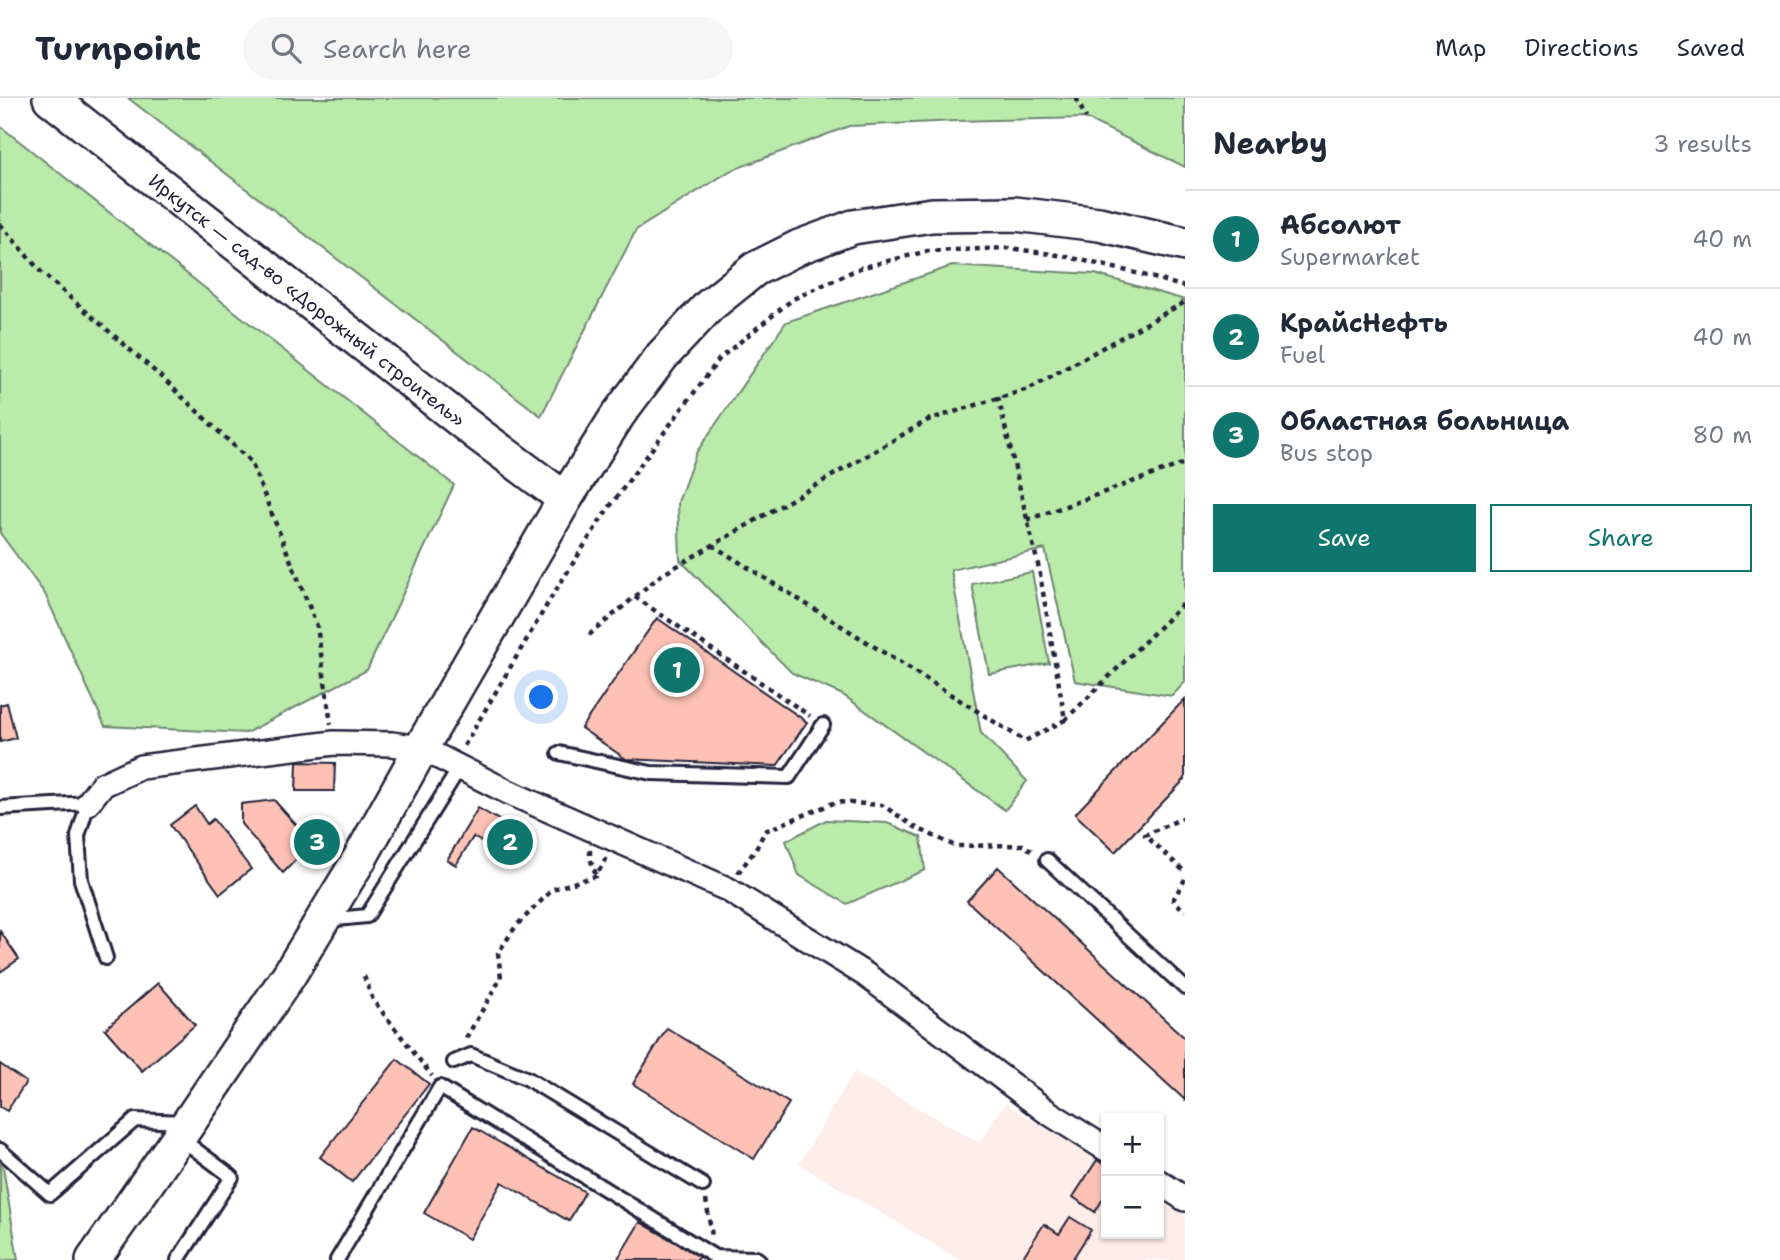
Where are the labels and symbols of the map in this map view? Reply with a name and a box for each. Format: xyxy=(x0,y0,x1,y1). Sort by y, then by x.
street label: Иркутск — сад-во «Дорожный строитель» xyxy=(144,168,470,432)
pin: 1 xyxy=(654,644,700,696)
your location xyxy=(524,680,558,714)
pin: 3 xyxy=(294,816,340,868)
pin: 2 xyxy=(487,816,533,868)

